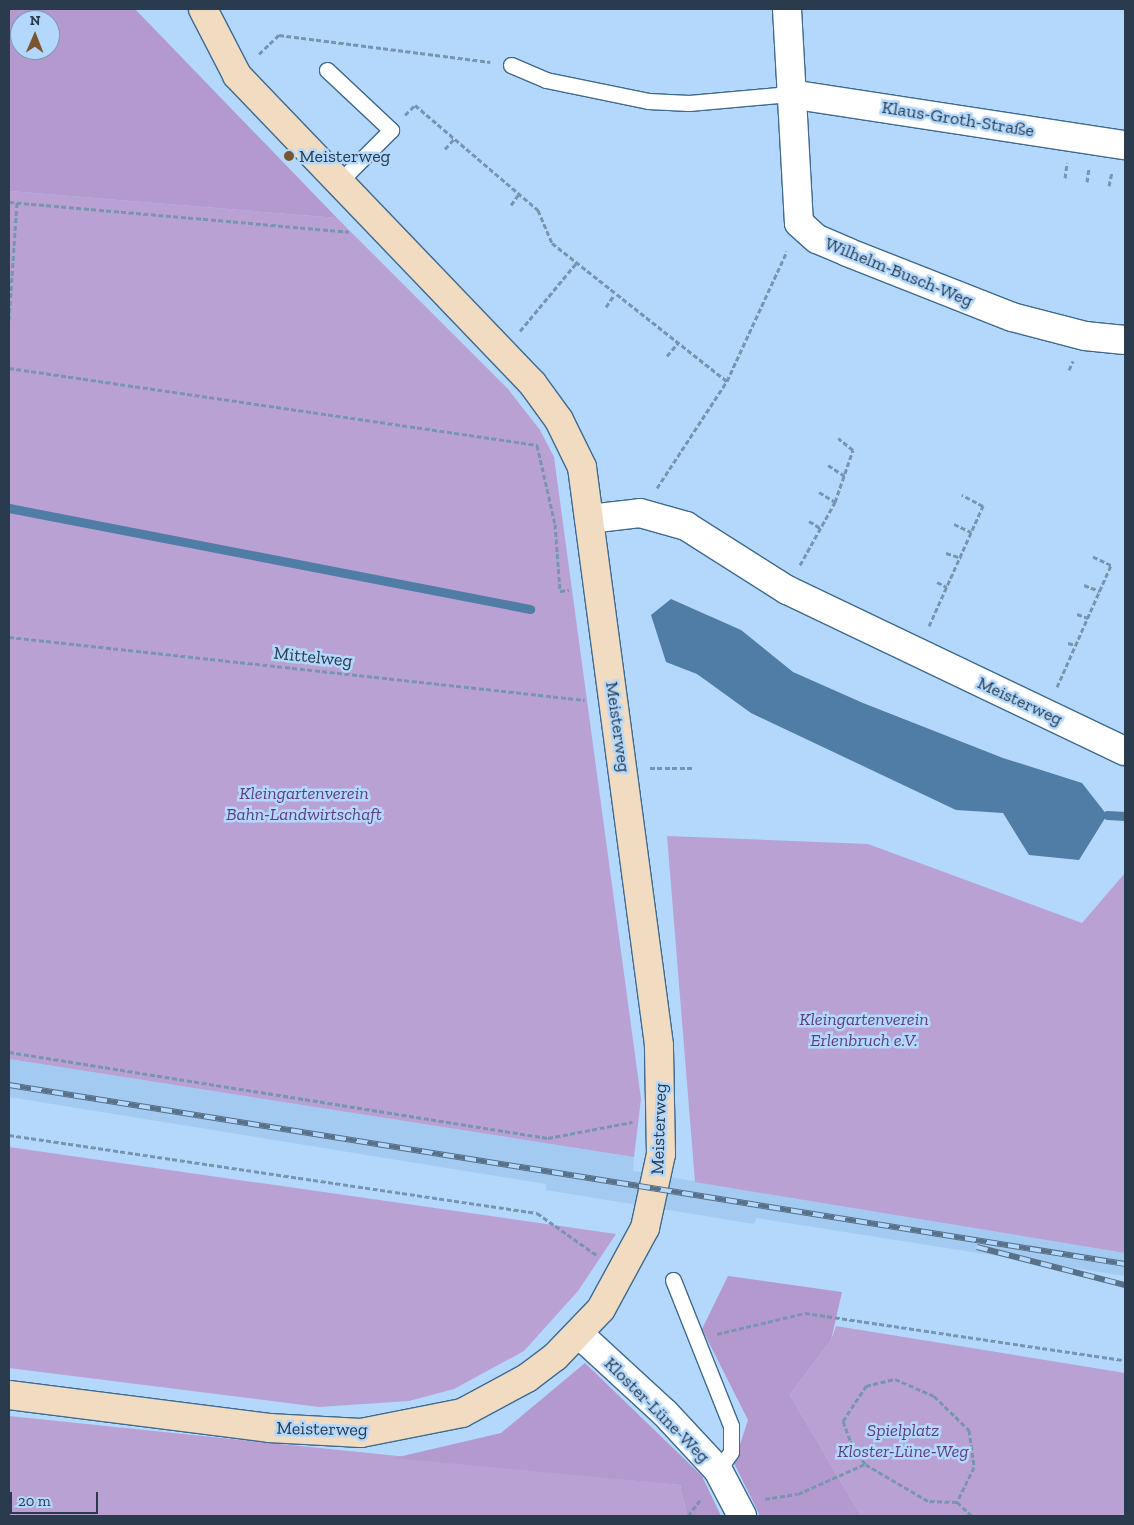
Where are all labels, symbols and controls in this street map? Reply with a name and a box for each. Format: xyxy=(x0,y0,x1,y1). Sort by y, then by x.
north arrow xyxy=(10,10,60,60)
text: N xyxy=(30,12,41,29)
street label: Klaus-Groth-Straße xyxy=(880,96,1036,142)
place label: Meisterweg xyxy=(299,145,390,167)
marker: Meisterweg xyxy=(283,150,295,162)
street label: Wilhelm-Busch-Weg xyxy=(822,232,976,312)
street label: Mittelweg xyxy=(272,642,354,672)
street label: Meisterweg xyxy=(974,672,1066,730)
street label: Meisterweg xyxy=(601,680,635,774)
park label: Kleingartenverein Bahn-Landwirtschaft xyxy=(226,783,382,826)
park label: Kleingartenverein Erlenbruch e.V. xyxy=(799,1009,929,1052)
street label: Meisterweg xyxy=(647,1083,671,1175)
street label: Kloster-Lüne-Weg xyxy=(600,1353,714,1467)
street label: Meisterweg xyxy=(276,1417,368,1441)
park label: Spielplatz Kloster-Lüne-Weg xyxy=(837,1420,969,1462)
scale bar xyxy=(12,1482,100,1514)
text: 20 m xyxy=(18,1492,51,1510)

